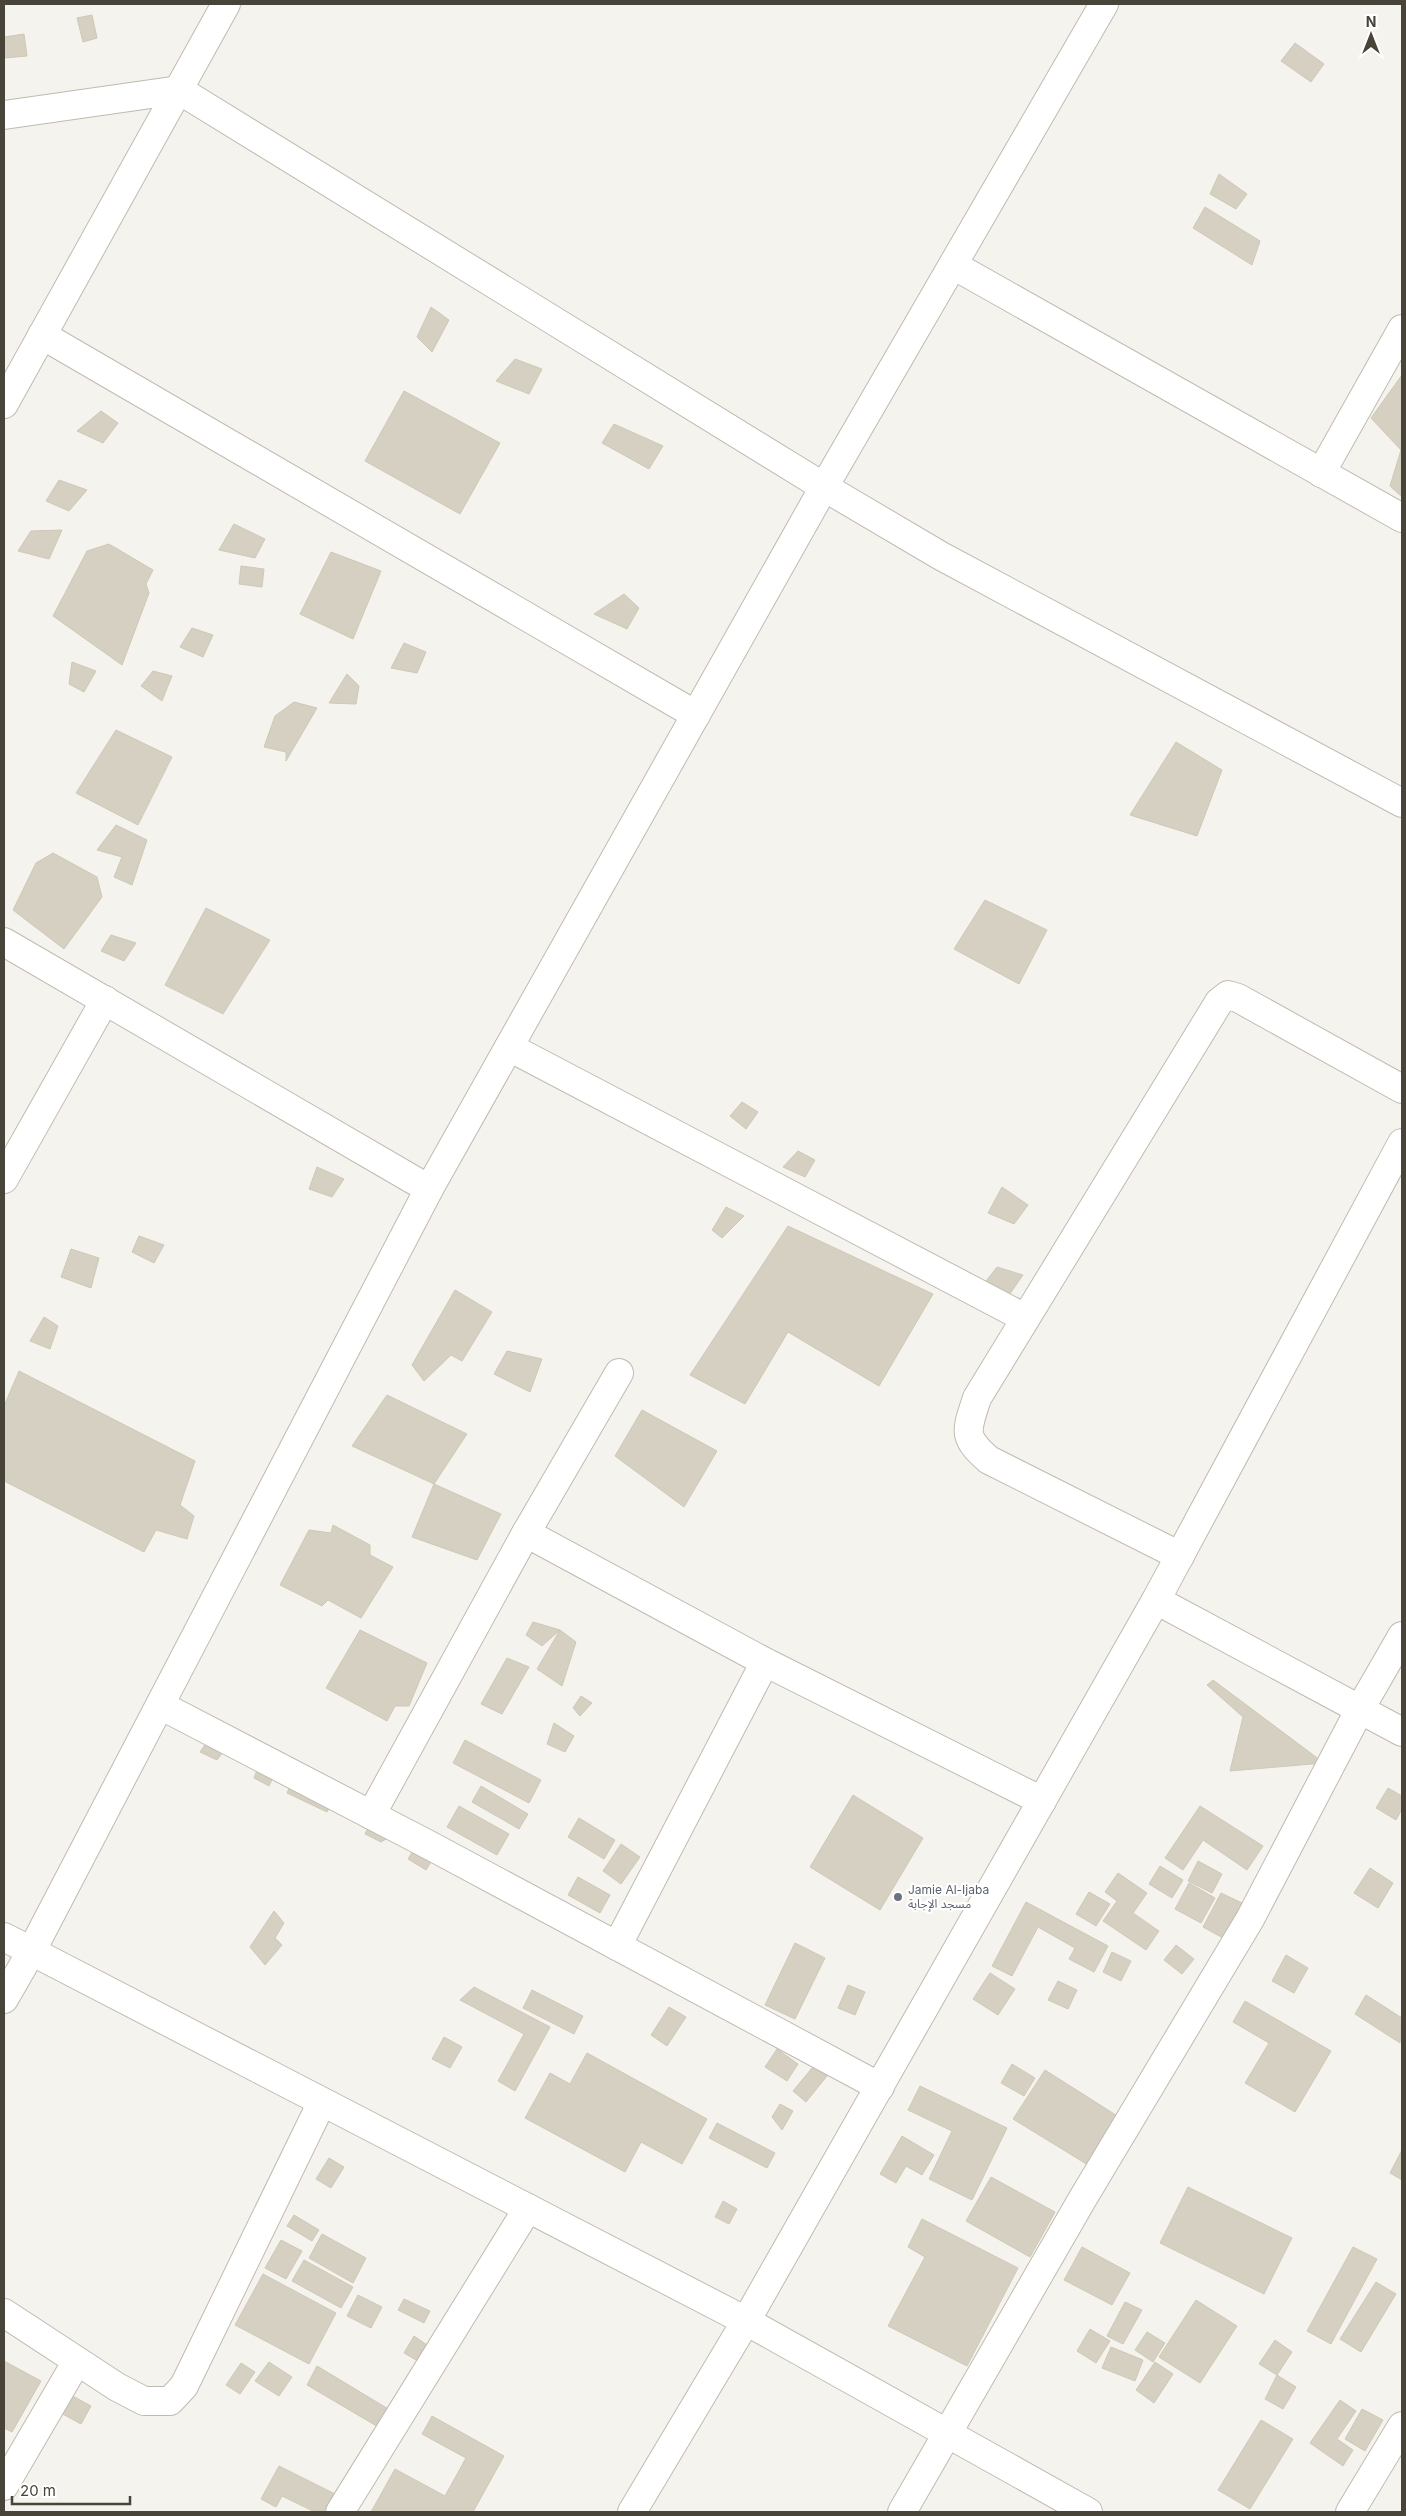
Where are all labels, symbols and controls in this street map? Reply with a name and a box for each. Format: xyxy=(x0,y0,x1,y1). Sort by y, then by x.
north arrow xyxy=(1346,10,1396,60)
text: N xyxy=(1366,13,1376,30)
place label: Jamie Al-Ijaba مسجد الإجابة xyxy=(908,1882,989,1912)
marker: Jamie Al-Ijaba مسجد الإجابة xyxy=(892,1891,904,1903)
scale bar xyxy=(12,2474,130,2506)
text: 20 m xyxy=(20,2481,56,2500)

